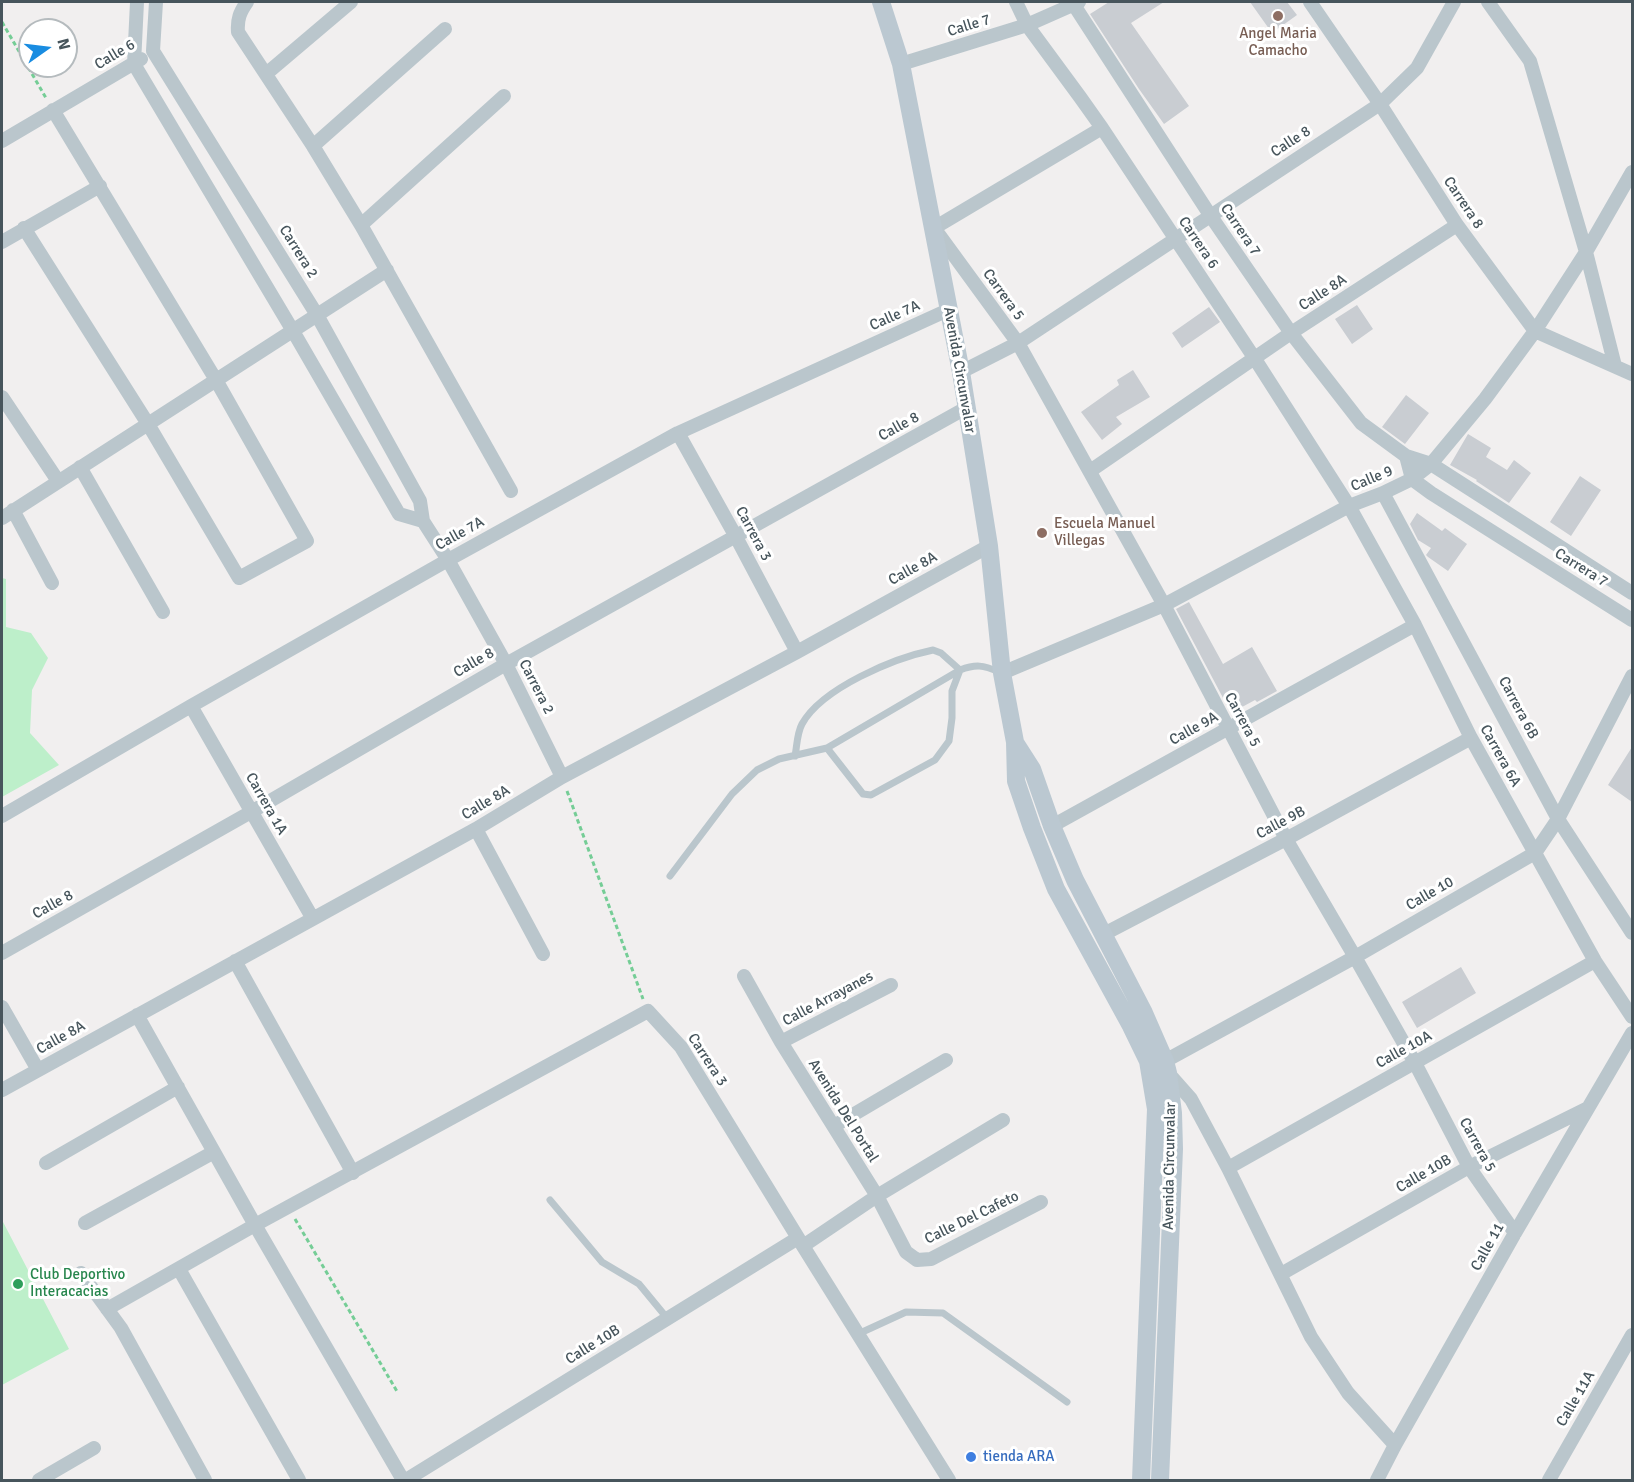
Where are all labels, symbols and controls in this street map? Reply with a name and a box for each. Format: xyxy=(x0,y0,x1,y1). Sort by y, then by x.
marker: Angel Maria Camacho xyxy=(1271,9,1285,23)
street label: Calle 7 xyxy=(945,11,993,41)
north arrow xyxy=(18,18,78,78)
place label: Angel Maria Camacho xyxy=(1239,25,1317,60)
text: N xyxy=(52,36,75,52)
street label: Calle 6 xyxy=(92,36,138,74)
street label: Calle 8 xyxy=(1268,122,1314,162)
street label: Carrera 8 xyxy=(1439,173,1487,233)
street label: Carrera 7 xyxy=(1216,200,1264,260)
street label: Carrera 6 xyxy=(1174,213,1222,273)
street label: Carrera 2 xyxy=(275,222,321,282)
street label: Carrera 5 xyxy=(978,266,1028,324)
street label: Calle 8A xyxy=(1296,271,1350,315)
street label: Calle 7A xyxy=(867,297,923,335)
street label: Avenida Circunvalar xyxy=(939,306,979,434)
street label: Calle 8 xyxy=(875,408,923,446)
street label: Calle 9 xyxy=(1348,462,1396,496)
street label: Carrera 3 xyxy=(731,504,775,564)
street label: Calle 7A xyxy=(432,513,488,555)
place label: Escuela Manuel Villegas xyxy=(1054,515,1155,550)
marker: Escuela Manuel Villegas xyxy=(1035,526,1049,540)
street label: Carrera 7 xyxy=(1551,545,1611,591)
street label: Calle 8A xyxy=(885,548,941,590)
street label: Calle 8 xyxy=(450,644,498,682)
street label: Carrera 2 xyxy=(515,657,557,717)
street label: Carrera 6B xyxy=(1494,674,1542,742)
street label: Carrera 5 xyxy=(1220,690,1264,750)
street label: Calle 9A xyxy=(1166,708,1222,750)
street label: Carrera 6A xyxy=(1476,722,1524,790)
street label: Carrera 1A xyxy=(241,770,291,838)
street label: Calle 8A xyxy=(459,782,513,824)
street label: Calle 9B xyxy=(1253,803,1309,843)
street label: Calle 10 xyxy=(1403,873,1457,915)
street label: Calle 8 xyxy=(29,886,77,924)
street label: Calle Arrayanes xyxy=(780,968,876,1030)
street label: Calle 8A xyxy=(33,1017,89,1059)
street label: Calle 10A xyxy=(1373,1027,1435,1073)
street label: Carrera 3 xyxy=(683,1030,731,1090)
street label: Avenida Del Portal xyxy=(804,1056,882,1166)
street label: Avenida Circunvalar xyxy=(1160,1102,1180,1230)
street label: Carrera 5 xyxy=(1455,1115,1499,1175)
street label: Calle 10B xyxy=(1393,1151,1455,1197)
street label: Calle Del Cafeto xyxy=(922,1187,1022,1249)
street label: Calle 11 xyxy=(1468,1220,1508,1274)
place label: Club Deportivo Interacacias xyxy=(30,1266,125,1301)
marker: Club Deportivo Interacacias xyxy=(11,1277,25,1291)
street label: Calle 10B xyxy=(562,1321,624,1369)
street label: Calle 11A xyxy=(1553,1368,1599,1430)
place label: tienda ARA xyxy=(983,1448,1054,1466)
marker: tienda ARA xyxy=(964,1450,978,1464)

